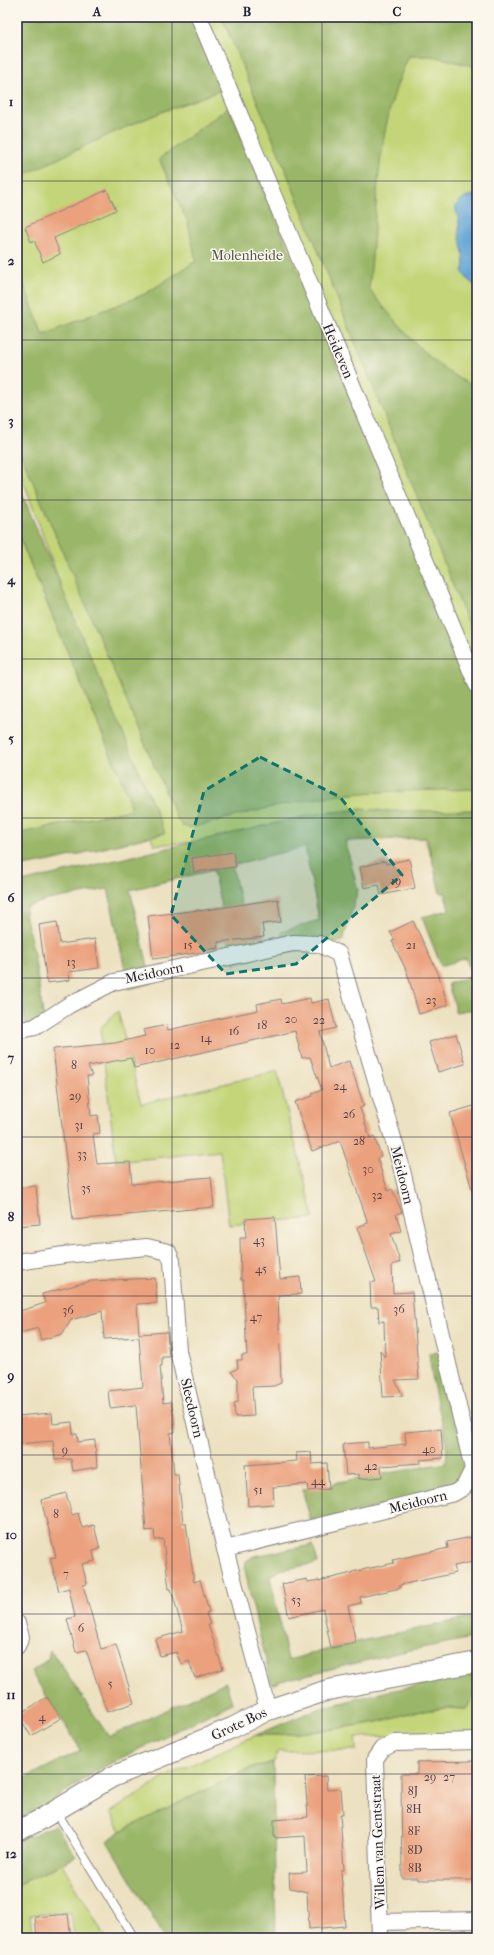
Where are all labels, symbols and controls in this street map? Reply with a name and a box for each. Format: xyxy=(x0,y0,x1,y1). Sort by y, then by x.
text: A xyxy=(92,4,102,19)
text: B xyxy=(243,4,252,19)
text: C xyxy=(393,4,402,19)
text: 1 xyxy=(9,94,14,109)
park label: Molenheide xyxy=(211,247,283,264)
text: 2 xyxy=(8,253,15,268)
street label: Heideven xyxy=(319,321,357,381)
text: 3 xyxy=(8,413,14,429)
text: 4 xyxy=(6,572,16,588)
text: 5 xyxy=(8,731,14,746)
house number: 19 xyxy=(391,874,401,888)
text: 6 xyxy=(7,890,15,905)
house number: 15 xyxy=(183,938,193,952)
house number: 21 xyxy=(406,938,416,952)
house number: 13 xyxy=(66,955,76,969)
street label: Meidoorn xyxy=(123,959,185,987)
house number: 23 xyxy=(425,993,437,1007)
house number: 20 xyxy=(285,1012,297,1026)
house number: 22 xyxy=(313,1013,325,1027)
house number: 18 xyxy=(257,1018,267,1032)
house number: 16 xyxy=(229,1024,240,1038)
house number: 14 xyxy=(200,1031,213,1045)
house number: 12 xyxy=(170,1038,180,1052)
house number: 10 xyxy=(145,1043,155,1057)
text: 7 xyxy=(7,1050,15,1065)
house number: 8 xyxy=(71,1058,77,1072)
house number: 24 xyxy=(333,1079,348,1093)
house number: 29 xyxy=(69,1089,81,1103)
house number: 26 xyxy=(343,1107,356,1121)
house number: 31 xyxy=(74,1118,84,1132)
house number: 28 xyxy=(353,1134,365,1148)
street label: Meidoorn xyxy=(387,1144,417,1206)
house number: 33 xyxy=(77,1147,87,1161)
house number: 30 xyxy=(362,1162,374,1176)
house number: 35 xyxy=(81,1181,91,1195)
house number: 32 xyxy=(371,1188,383,1202)
text: 8 xyxy=(8,1209,15,1224)
house number: 43 xyxy=(253,1233,265,1247)
house number: 45 xyxy=(255,1262,267,1276)
house number: 36 xyxy=(393,1302,405,1316)
house number: 36 xyxy=(62,1303,74,1317)
house number: 47 xyxy=(250,1310,262,1324)
text: 9 xyxy=(7,1368,15,1384)
street label: Sleedoorn xyxy=(177,1377,207,1439)
house number: 40 xyxy=(422,1442,436,1456)
house number: 9 xyxy=(62,1443,68,1457)
house number: 42 xyxy=(364,1459,378,1473)
house number: 44 xyxy=(311,1474,326,1488)
house number: 51 xyxy=(253,1483,263,1497)
street label: Meidoorn xyxy=(387,1487,449,1517)
house number: 8 xyxy=(53,1507,59,1521)
text: 10 xyxy=(5,1527,17,1542)
house number: 7 xyxy=(63,1567,69,1581)
house number: 53 xyxy=(291,1593,301,1607)
house number: 6 xyxy=(78,1621,85,1635)
house number: 5 xyxy=(107,1677,113,1691)
text: 11 xyxy=(6,1687,16,1702)
street label: Grote Bos xyxy=(209,1704,269,1744)
house number: 4 xyxy=(38,1710,46,1724)
house number: 29 xyxy=(424,1770,436,1784)
house number: 27 xyxy=(443,1770,455,1784)
street label: Willem van Gentstraat xyxy=(367,1774,389,1911)
house number: 8J xyxy=(408,1784,419,1798)
house number: 8H xyxy=(406,1802,422,1816)
house number: 8F xyxy=(408,1824,421,1838)
house number: 8D xyxy=(407,1843,423,1857)
text: 12 xyxy=(5,1846,17,1861)
house number: 8B xyxy=(408,1861,422,1875)

